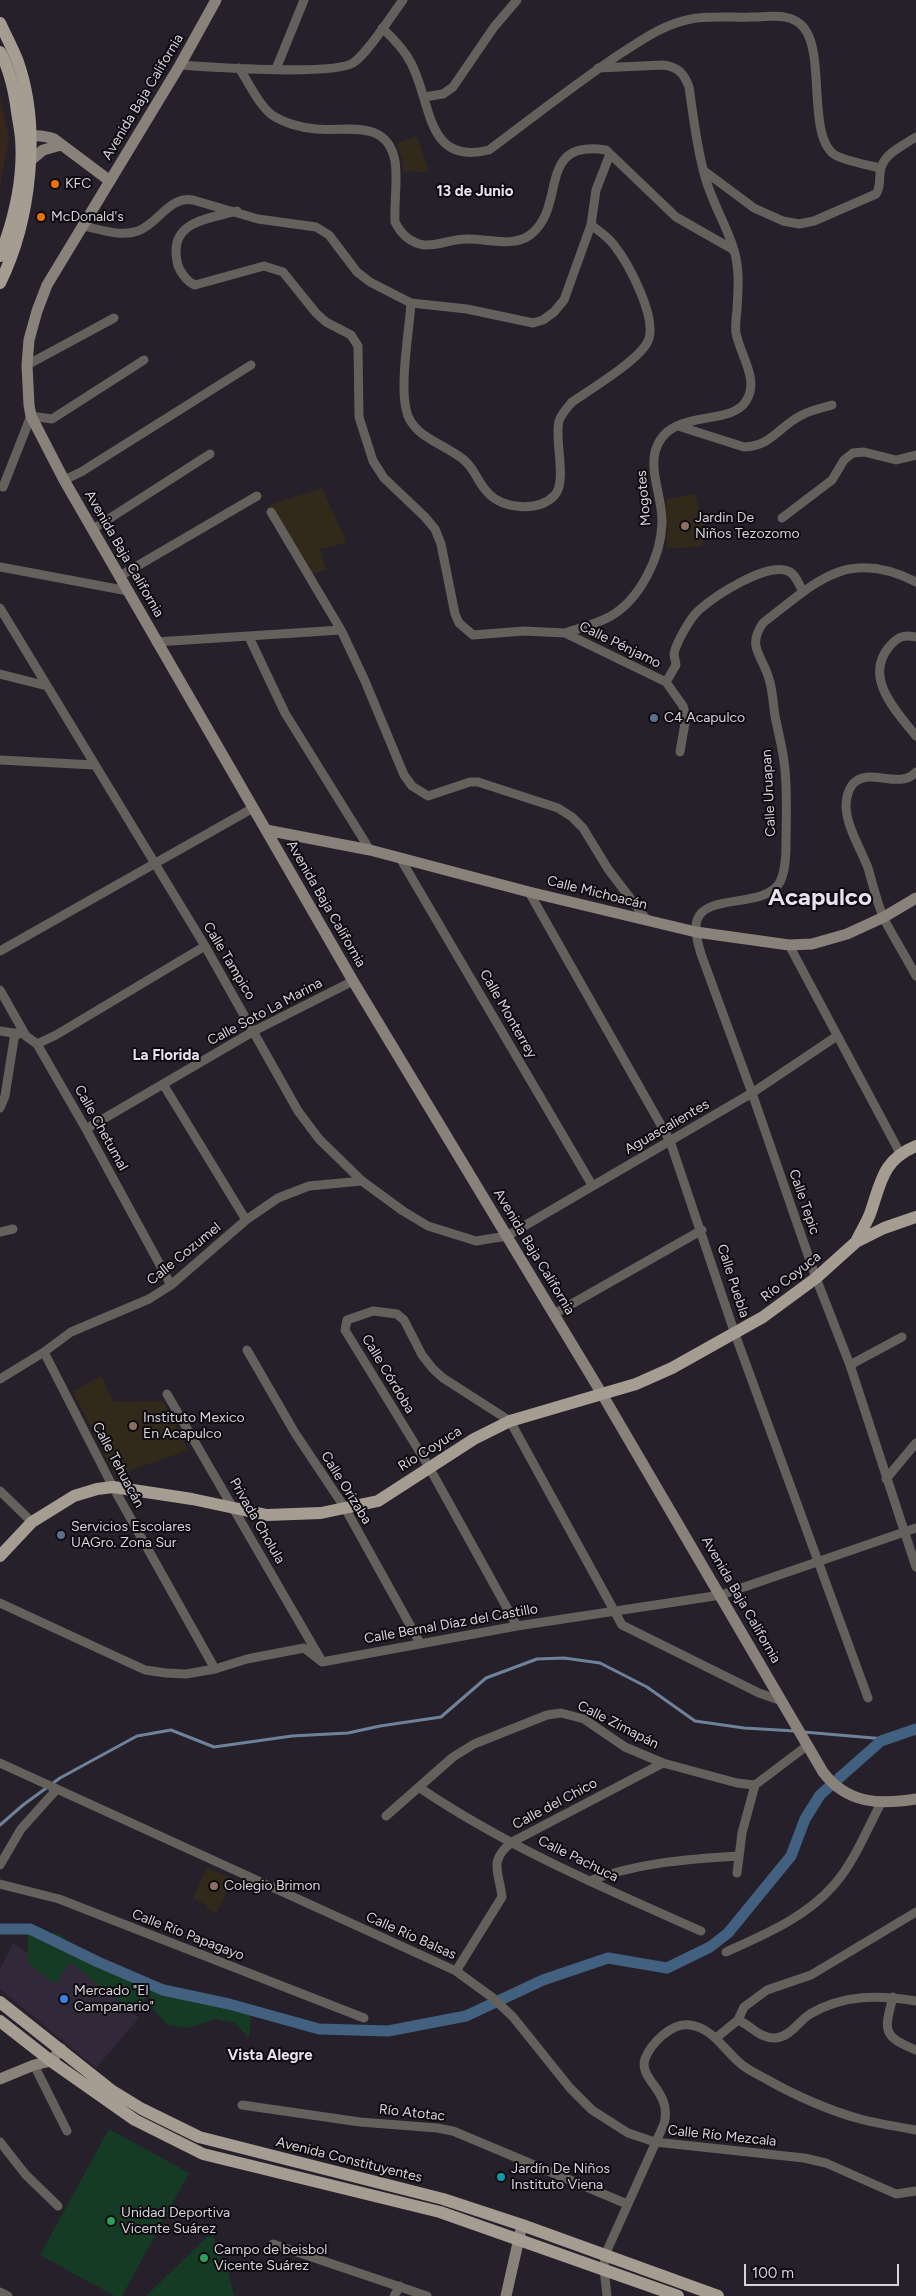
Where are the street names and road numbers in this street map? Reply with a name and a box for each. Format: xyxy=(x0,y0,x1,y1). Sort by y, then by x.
street label: Avenida Baja California xyxy=(99,31,187,163)
street label: Mogotes xyxy=(633,470,655,526)
street label: Avenida Baja California xyxy=(81,488,167,620)
street label: Calle Pénjamo xyxy=(576,618,664,672)
street label: Calle Uruapan xyxy=(758,749,780,837)
street label: Avenida Baja California xyxy=(283,838,369,970)
street label: Calle Michoacán xyxy=(545,872,649,914)
street label: Calle Tampico xyxy=(199,919,259,1003)
street label: Calle Monterrey xyxy=(476,967,540,1061)
street label: Calle Soto La Marina xyxy=(205,975,325,1049)
street label: Calle Chetumal xyxy=(71,1082,131,1174)
street label: Aguascalientes xyxy=(622,1096,712,1158)
street label: Calle Tepic xyxy=(785,1167,823,1237)
street label: Avenida Baja California xyxy=(490,1186,578,1318)
street label: Calle Cozumel xyxy=(144,1219,224,1289)
street label: Calle Puebla xyxy=(713,1242,753,1320)
street label: Río Coyuca xyxy=(758,1248,824,1306)
street label: Calle Córdoba xyxy=(358,1331,418,1417)
street label: Calle Tehuacán xyxy=(88,1419,148,1511)
street label: Río Coyuca xyxy=(395,1423,465,1475)
street label: Calle Orizaba xyxy=(317,1448,375,1528)
street label: Privada Cholula xyxy=(226,1475,288,1567)
street label: Avenida Baja California xyxy=(698,1534,784,1666)
street label: Calle Bernal Díaz del Castillo xyxy=(363,1600,539,1648)
street label: Calle Zimapán xyxy=(575,1697,661,1753)
street label: Calle del Chico xyxy=(510,1775,600,1833)
street label: Calle Pachuca xyxy=(535,1832,621,1886)
street label: Calle Río Papagayo xyxy=(129,1906,247,1964)
street label: Calle Río Balsas xyxy=(363,1909,459,1963)
street label: Río Atotac xyxy=(378,2101,446,2125)
street label: Calle Río Mezcala xyxy=(667,2122,777,2150)
street label: Avenida Constituyentes xyxy=(274,2134,424,2186)

